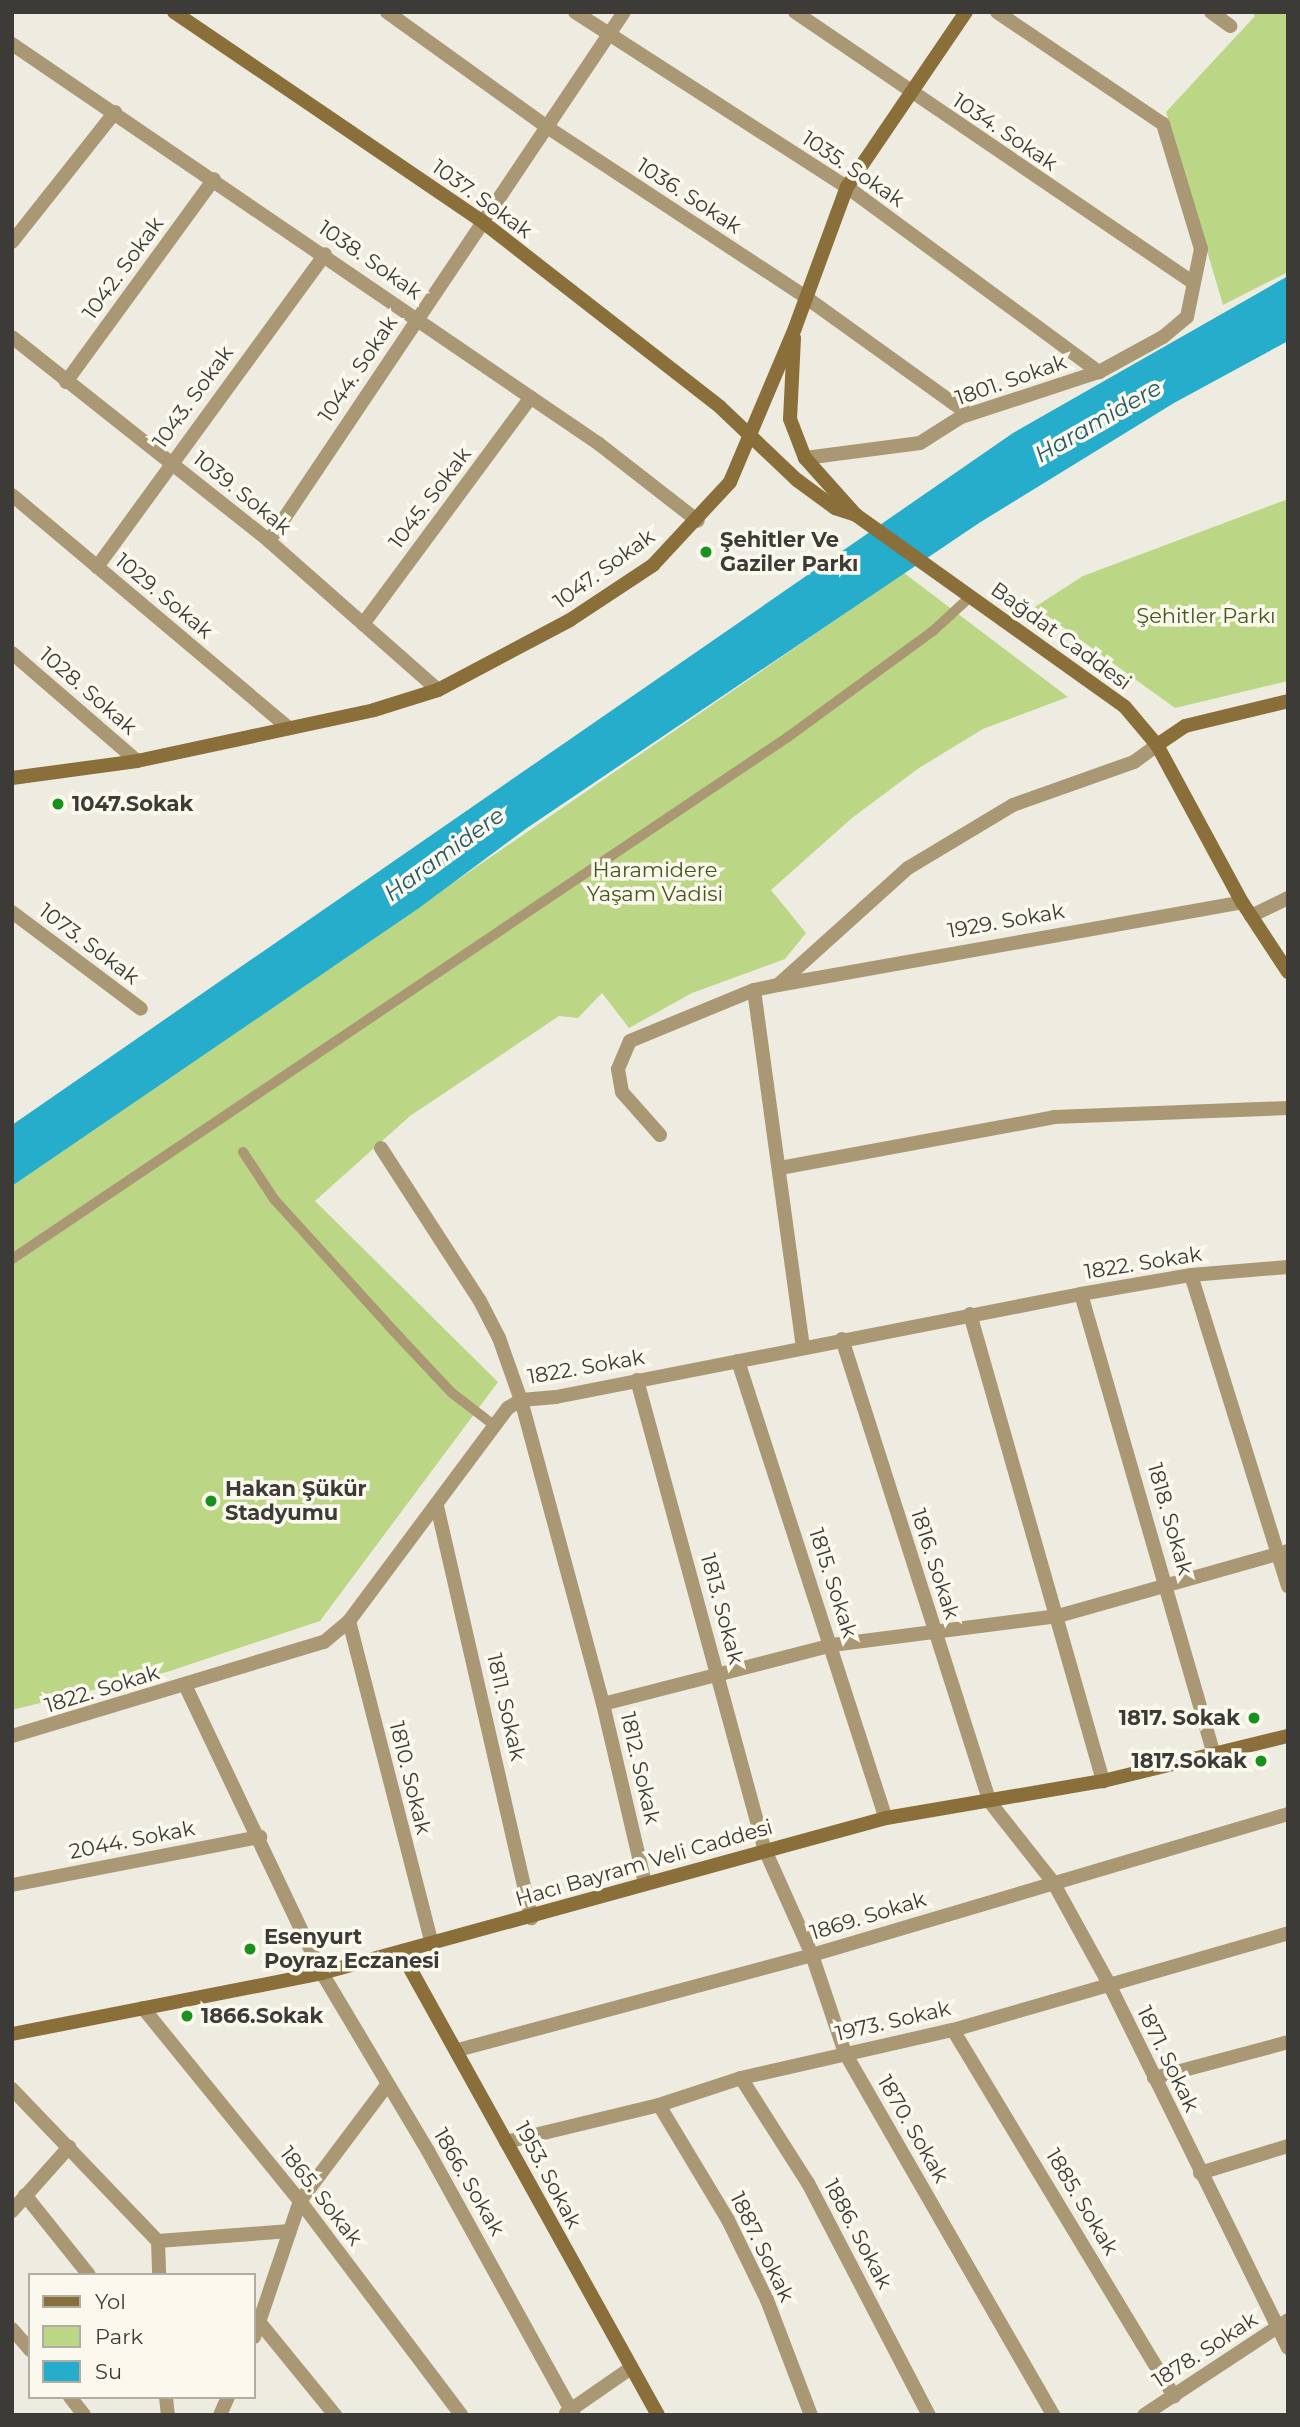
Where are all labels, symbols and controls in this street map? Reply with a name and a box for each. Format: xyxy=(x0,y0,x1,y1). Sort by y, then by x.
street label: 1034. Sokak xyxy=(948,88,1062,176)
street label: 1035. Sokak xyxy=(797,126,909,212)
street label: 1036. Sokak xyxy=(632,153,746,239)
street label: 1037. Sokak xyxy=(427,154,537,244)
street label: 1042. Sokak xyxy=(77,212,169,324)
street label: 1038. Sokak xyxy=(314,215,426,305)
street label: 1044. Sokak xyxy=(313,311,403,427)
street label: 1043. Sokak xyxy=(147,341,239,453)
street label: 1801. Sokak xyxy=(952,349,1070,411)
water label: Haramidere xyxy=(1030,374,1166,468)
street label: 1045. Sokak xyxy=(384,442,476,554)
street label: 1039. Sokak xyxy=(188,446,296,540)
street label: 1047. Sokak xyxy=(548,524,660,614)
place label: Şehitler Ve Gaziler Parkı xyxy=(720,527,858,577)
marker: Şehitler Ve Gaziler Parkı xyxy=(698,544,714,560)
street label: 1029. Sokak xyxy=(110,548,218,644)
street label: Bağdat Caddesi xyxy=(986,577,1136,695)
park label: Şehitler Parkı xyxy=(1136,603,1276,629)
street label: 1028. Sokak xyxy=(34,642,142,740)
place label: 1047.Sokak xyxy=(72,791,193,817)
marker: 1047.Sokak xyxy=(50,796,66,812)
water label: Haramidere xyxy=(379,801,509,907)
park label: Haramidere Yaşam Vadisi xyxy=(587,857,723,907)
street label: 1073. Sokak xyxy=(34,898,144,990)
street label: 1929. Sokak xyxy=(946,898,1066,944)
street label: 1822. Sokak xyxy=(1083,1241,1203,1285)
street label: 1822. Sokak xyxy=(526,1344,646,1390)
street label: 1818. Sokak xyxy=(1142,1460,1198,1578)
place label: Hakan Şükür Stadyumu xyxy=(225,1476,367,1526)
marker: Hakan Şükür Stadyumu xyxy=(203,1493,219,1509)
street label: 1816. Sokak xyxy=(905,1505,965,1623)
street label: 1815. Sokak xyxy=(803,1525,863,1641)
street label: 1813. Sokak xyxy=(695,1551,749,1667)
street label: 1811. Sokak xyxy=(481,1651,531,1763)
street label: 1822. Sokak xyxy=(42,1660,162,1718)
place label: 1817. Sokak xyxy=(1119,1705,1240,1731)
street label: 1812. Sokak xyxy=(615,1710,665,1826)
marker: 1817. Sokak xyxy=(1246,1710,1262,1726)
street label: 1810. Sokak xyxy=(384,1719,436,1837)
place label: 1817.Sokak xyxy=(1132,1748,1247,1774)
marker: 1817.Sokak xyxy=(1253,1753,1269,1769)
street label: Hacı Bayram Veli Caddesi xyxy=(512,1814,776,1912)
street label: 2044. Sokak xyxy=(67,1815,197,1865)
street label: 1869. Sokak xyxy=(807,1886,929,1946)
place label: Esenyurt Poyraz Eczanesi xyxy=(264,1924,440,1974)
marker: Esenyurt Poyraz Eczanesi xyxy=(242,1941,258,1957)
street label: 1973. Sokak xyxy=(833,1995,953,2047)
street label: 1871. Sokak xyxy=(1132,2002,1204,2116)
place label: 1866.Sokak xyxy=(201,2003,323,2029)
marker: 1866.Sokak xyxy=(179,2008,195,2024)
street label: 1870. Sokak xyxy=(872,2071,954,2187)
street label: 1953. Sokak xyxy=(509,2117,587,2233)
street label: 1866. Sokak xyxy=(428,2124,510,2240)
street label: 1865. Sokak xyxy=(274,2141,368,2251)
street label: 1885. Sokak xyxy=(1040,2144,1124,2260)
street label: 1886. Sokak xyxy=(819,2175,897,2293)
street label: 1887. Sokak xyxy=(725,2188,799,2306)
legend xyxy=(28,2273,256,2399)
text: Yol xyxy=(95,2289,126,2314)
street label: 1878. Sokak xyxy=(1148,2307,1262,2393)
text: Park xyxy=(95,2324,143,2349)
text: Su xyxy=(95,2359,122,2384)

